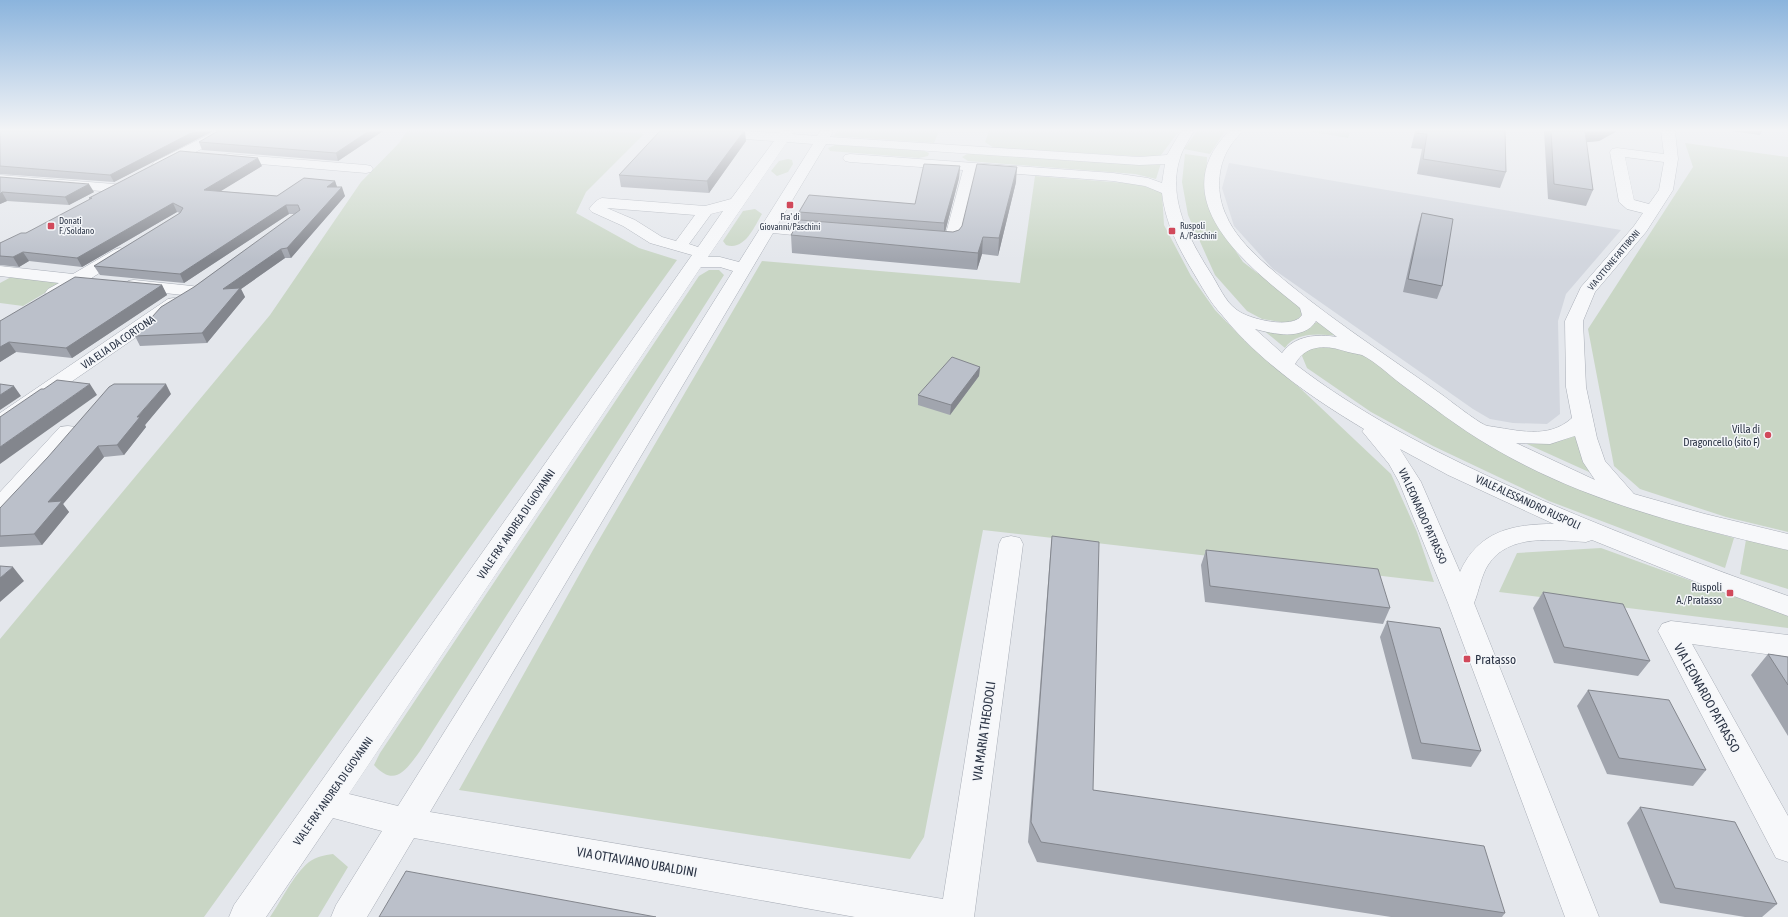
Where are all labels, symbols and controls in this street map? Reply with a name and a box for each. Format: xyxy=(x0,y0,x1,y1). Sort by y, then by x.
marker: Fra' di Giovanni/Paschini xyxy=(785,200,795,210)
place label: Fra' di Giovanni/Paschini xyxy=(760,212,820,232)
place label: Donati F./Soldano xyxy=(59,216,94,236)
marker: Donati F./Soldano xyxy=(46,221,56,231)
place label: Ruspoli A./Paschini xyxy=(1180,221,1217,241)
marker: Ruspoli A./Paschini xyxy=(1167,226,1177,236)
street label: VIA OTTONE FATTIBONI xyxy=(1586,228,1642,292)
street label: VIA ELIA DA CORTONA xyxy=(79,313,158,371)
place label: Villa di Dragoncello (sito F) xyxy=(1683,423,1760,448)
marker: Villa di Dragoncello (sito F) xyxy=(1763,430,1773,440)
street label: VIA LEONARDO PATRASSO xyxy=(1397,466,1449,566)
street label: VIALE FRA' ANDREA DI GIOVANNI xyxy=(475,467,557,581)
street label: VIALE ALESSANDRO RUSPOLI xyxy=(1474,472,1582,532)
place label: Ruspoli A./Pratasso xyxy=(1676,581,1722,606)
marker: Ruspoli A./Pratasso xyxy=(1725,588,1735,598)
street label: VIA LEONARDO PATRASSO xyxy=(1671,641,1743,755)
place label: Pratasso xyxy=(1475,652,1516,667)
marker: Pratasso xyxy=(1462,654,1472,664)
street label: VIA MARIA THEODOLI xyxy=(970,680,998,782)
street label: VIALE FRA' ANDREA DI GIOVANNI xyxy=(291,734,375,848)
street label: VIA OTTAVIANO UBALDINI xyxy=(576,844,698,880)

